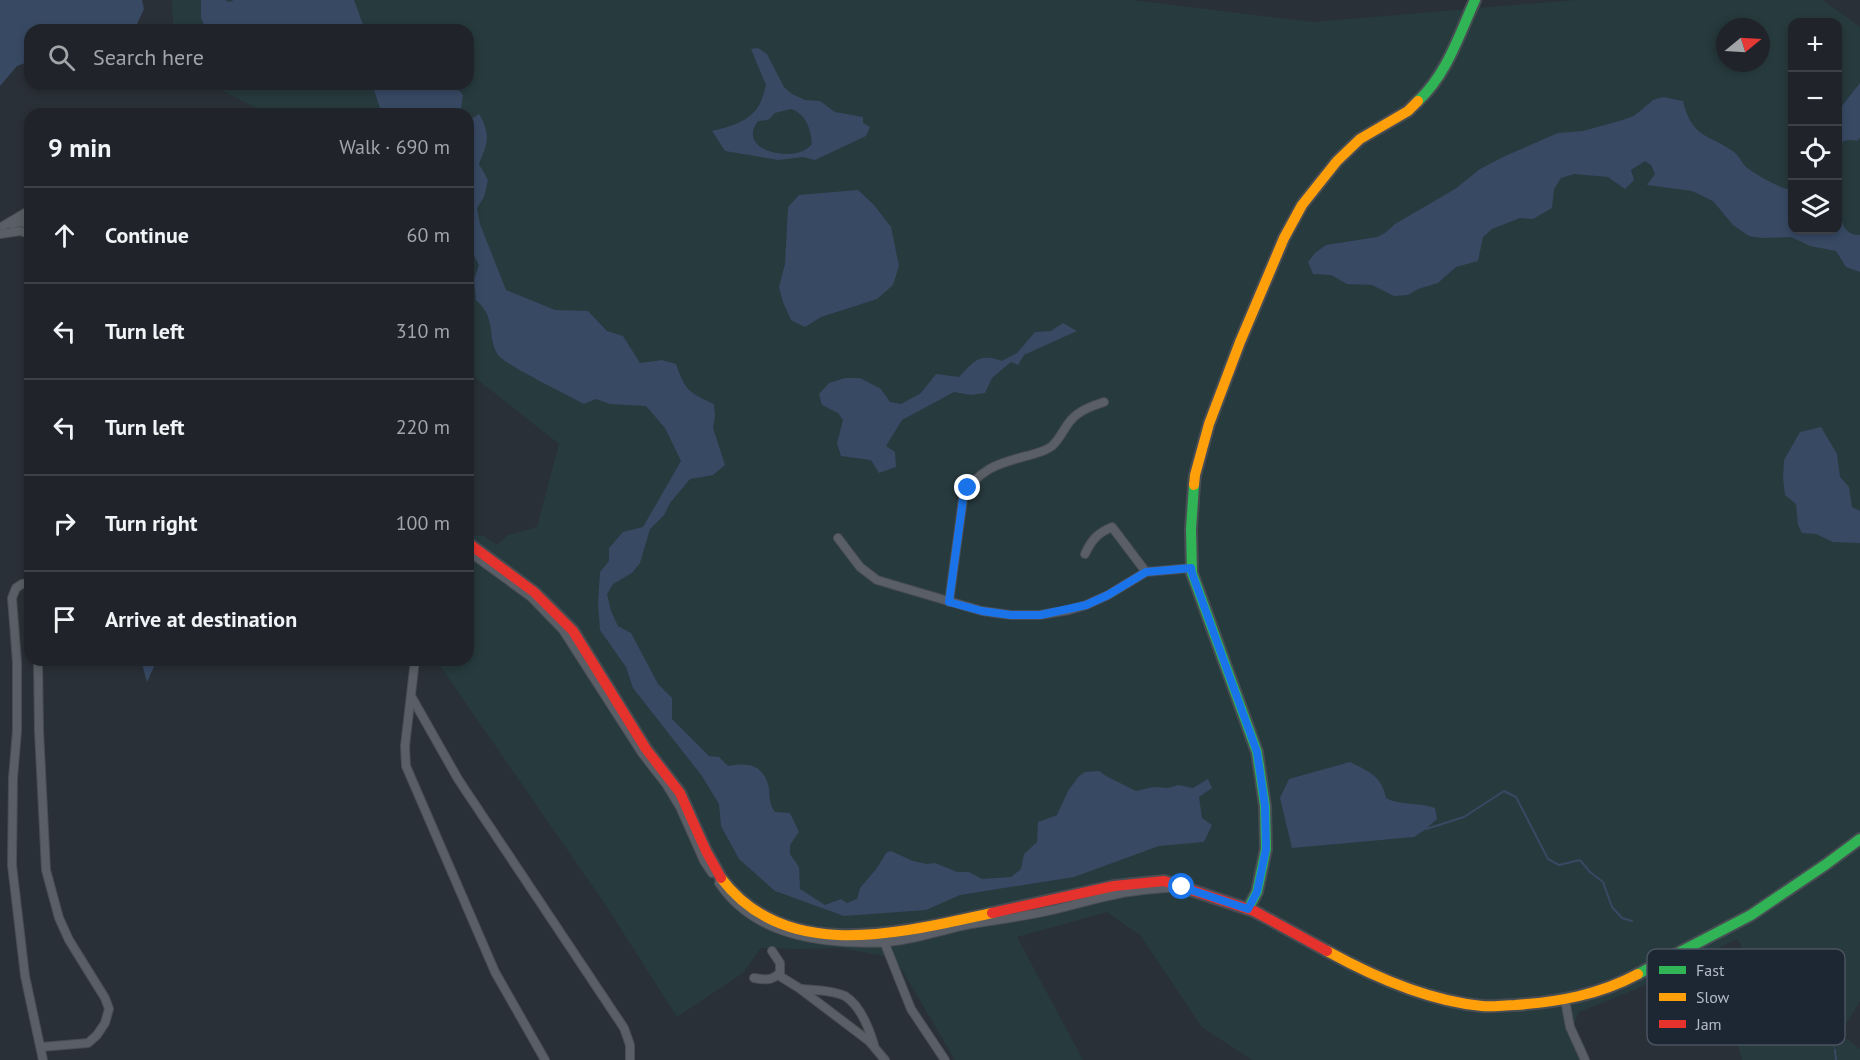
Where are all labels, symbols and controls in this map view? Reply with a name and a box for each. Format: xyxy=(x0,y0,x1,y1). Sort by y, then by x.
north arrow xyxy=(1716,18,1770,72)
map controls xyxy=(1788,18,1842,234)
button: + xyxy=(1788,18,1842,72)
search box xyxy=(24,24,474,90)
icon: search xyxy=(45,41,78,74)
text: Search here xyxy=(93,43,204,71)
button: − xyxy=(1788,72,1842,126)
button: locate xyxy=(1788,126,1842,180)
text: 9 min xyxy=(48,131,111,164)
text: Walk · 690 m xyxy=(339,134,450,160)
button: layers xyxy=(1788,180,1842,234)
icon: ahead xyxy=(48,219,81,252)
text: Continue xyxy=(105,221,189,249)
text: 60 m xyxy=(407,222,450,248)
icon: left xyxy=(48,315,81,348)
text: Turn left xyxy=(105,317,185,345)
text: 310 m xyxy=(396,318,450,344)
icon: left xyxy=(48,411,81,444)
text: Turn left xyxy=(105,413,185,441)
text: 220 m xyxy=(396,414,450,440)
route end xyxy=(954,474,980,500)
icon: right xyxy=(48,507,81,540)
text: Turn right xyxy=(105,509,197,537)
text: 100 m xyxy=(396,510,450,536)
icon: arrive xyxy=(48,603,81,636)
text: Arrive at destination xyxy=(105,605,297,633)
route start xyxy=(1168,873,1194,899)
legend xyxy=(1647,949,1845,1045)
text: Fast xyxy=(1696,960,1725,980)
text: Slow xyxy=(1696,987,1730,1007)
text: Jam xyxy=(1695,1014,1722,1034)

